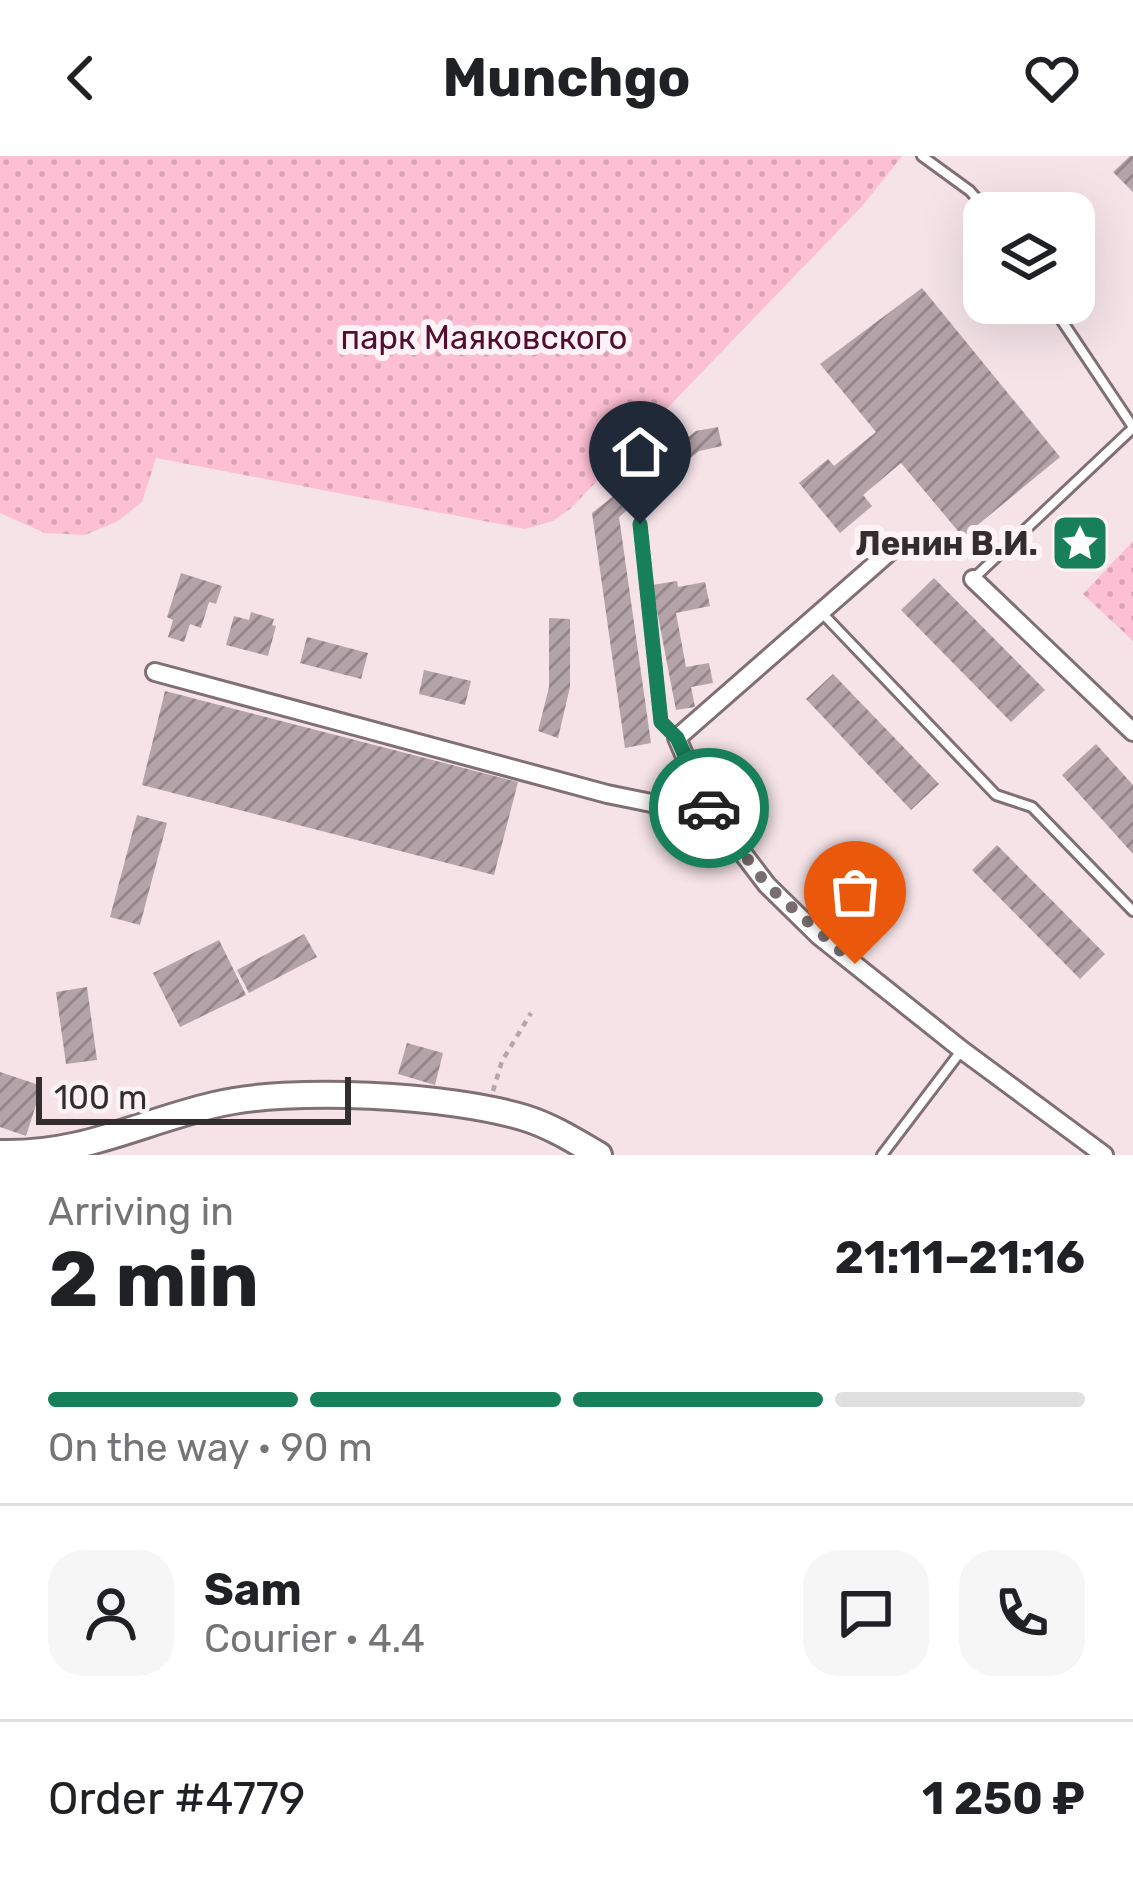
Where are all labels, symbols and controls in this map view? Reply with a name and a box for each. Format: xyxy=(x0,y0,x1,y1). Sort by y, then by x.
icon: back xyxy=(48,45,114,111)
icon: heart xyxy=(1019,45,1085,111)
text: Munchgo xyxy=(442,46,691,110)
map controls xyxy=(963,192,1095,324)
button: layers xyxy=(963,192,1095,324)
park label: парк Маяковского xyxy=(341,318,627,357)
pin xyxy=(589,401,691,524)
icon: home xyxy=(607,419,673,485)
place icon: Ленин В.И. xyxy=(1049,512,1111,574)
place label: Ленин В.И. xyxy=(856,524,1038,563)
courier xyxy=(649,748,769,868)
icon: car xyxy=(676,775,742,841)
pin xyxy=(804,841,906,964)
icon: bag xyxy=(822,859,888,925)
scale bar xyxy=(36,1071,351,1124)
text: 100 m xyxy=(54,1078,147,1117)
text: Arriving in xyxy=(48,1189,234,1235)
text: 21:11–21:16 xyxy=(835,1231,1085,1284)
text: 2 min xyxy=(48,1233,259,1326)
text: On the way · 90 m xyxy=(48,1425,373,1471)
button: person xyxy=(48,1550,174,1676)
button: chat xyxy=(803,1550,929,1676)
button: phone xyxy=(959,1550,1085,1676)
text: Sam xyxy=(204,1563,302,1616)
text: Courier · 4.4 xyxy=(204,1616,425,1662)
text: Order #4779 xyxy=(48,1772,306,1825)
text: 1 250 ₽ xyxy=(922,1772,1085,1825)

